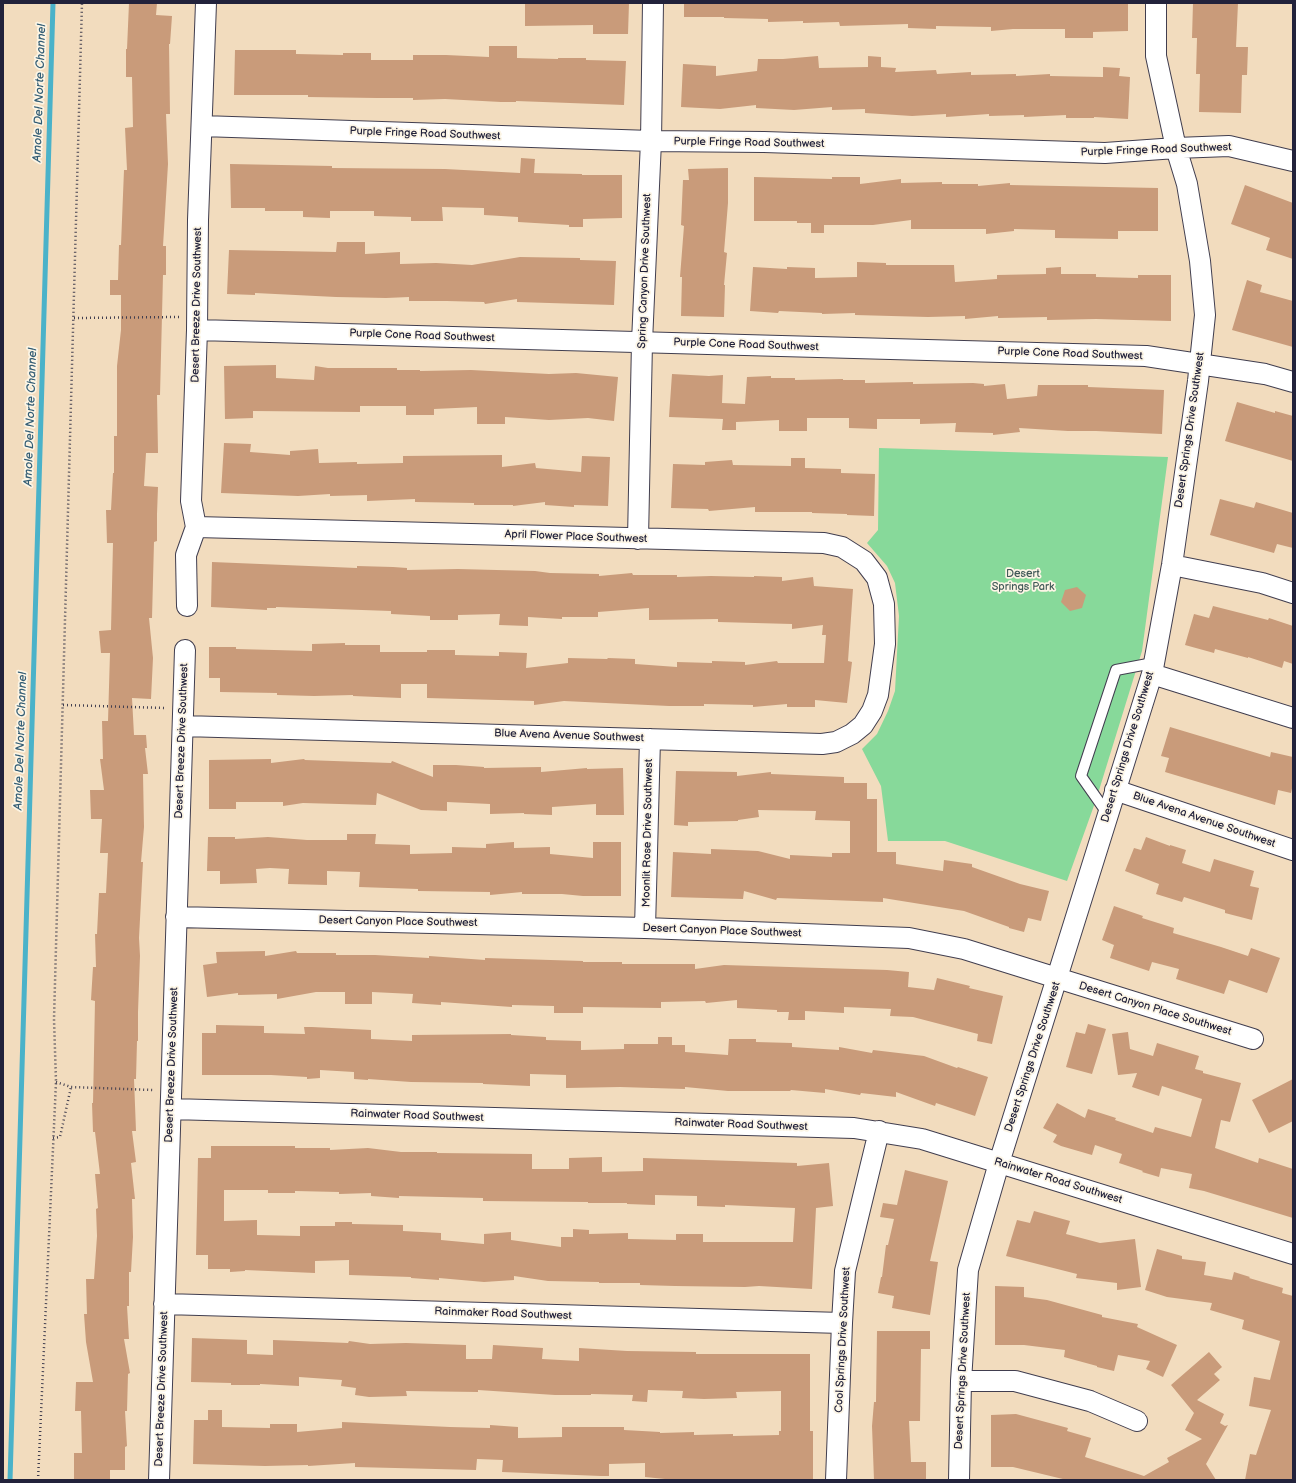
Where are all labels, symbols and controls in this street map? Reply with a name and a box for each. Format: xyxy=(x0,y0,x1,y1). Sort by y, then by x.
water label: Amole Del Norte Channel xyxy=(30,24,50,162)
street label: Purple Fringe Road Southwest xyxy=(349,125,501,143)
street label: Purple Fringe Road Southwest xyxy=(673,135,825,151)
street label: Purple Fringe Road Southwest xyxy=(1080,141,1232,159)
street label: Spring Canyon Drive Southwest xyxy=(636,193,654,349)
street label: Desert Breeze Drive Southwest xyxy=(189,227,205,383)
street label: Purple Cone Road Southwest xyxy=(349,327,495,345)
street label: Purple Cone Road Southwest xyxy=(673,336,819,354)
street label: Purple Cone Road Southwest xyxy=(997,345,1143,363)
water label: Amole Del Norte Channel xyxy=(21,348,41,486)
street label: Desert Springs Drive Southwest xyxy=(1173,351,1207,509)
street label: April Flower Place Southwest xyxy=(504,528,648,546)
park label: Desert Springs Park xyxy=(992,567,1054,593)
street label: Desert Breeze Drive Southwest xyxy=(173,663,191,819)
street label: Desert Springs Drive Southwest xyxy=(1099,670,1157,824)
water label: Amole Del Norte Channel xyxy=(11,672,31,810)
street label: Blue Avena Avenue Southwest xyxy=(494,727,644,745)
street label: Moonlit Rose Drive Southwest xyxy=(640,759,656,907)
street label: Blue Avena Avenue Southwest xyxy=(1131,789,1277,851)
street label: Desert Canyon Place Southwest xyxy=(318,914,478,930)
street label: Desert Canyon Place Southwest xyxy=(642,922,802,940)
street label: Desert Canyon Place Southwest xyxy=(1077,979,1233,1039)
street label: Desert Springs Drive Southwest xyxy=(1002,980,1064,1134)
street label: Desert Breeze Drive Southwest xyxy=(163,987,181,1143)
street label: Rainwater Road Southwest xyxy=(350,1107,484,1125)
street label: Rainwater Road Southwest xyxy=(674,1116,808,1134)
street label: Rainwater Road Southwest xyxy=(992,1155,1124,1207)
street label: Cool Springs Drive Southwest xyxy=(833,1267,853,1413)
street label: Desert Springs Drive Southwest xyxy=(952,1292,974,1450)
street label: Rainmaker Road Southwest xyxy=(434,1305,572,1323)
street label: Desert Breeze Drive Southwest xyxy=(153,1311,171,1467)

